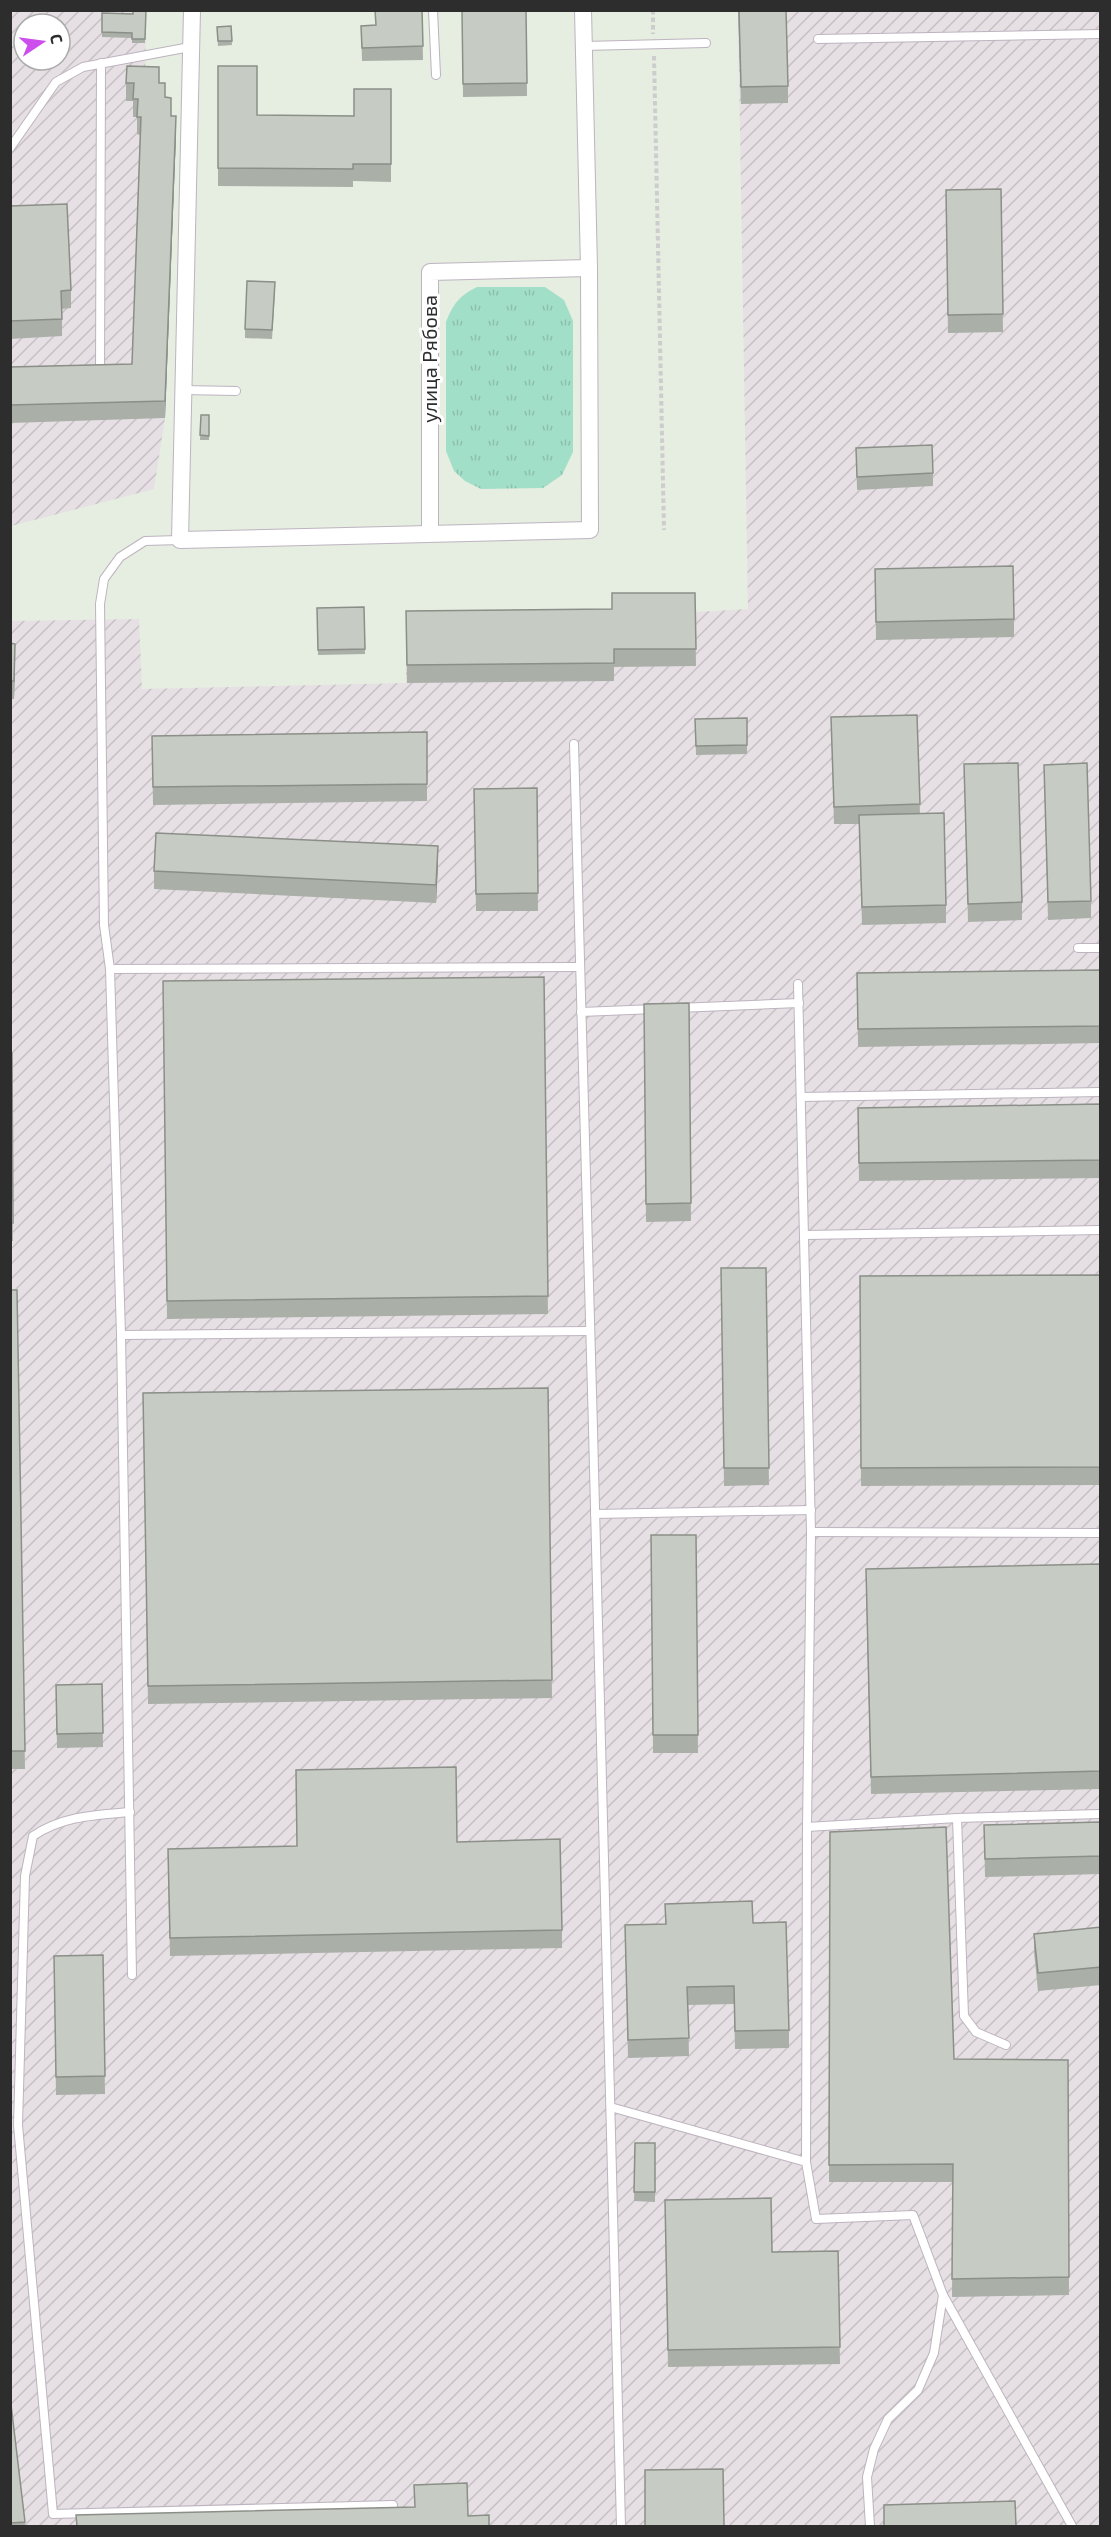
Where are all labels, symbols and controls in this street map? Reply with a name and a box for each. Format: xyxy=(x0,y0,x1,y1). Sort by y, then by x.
north arrow xyxy=(12,12,72,72)
text: С xyxy=(47,32,67,45)
street label: улица Рябова xyxy=(417,295,442,423)

